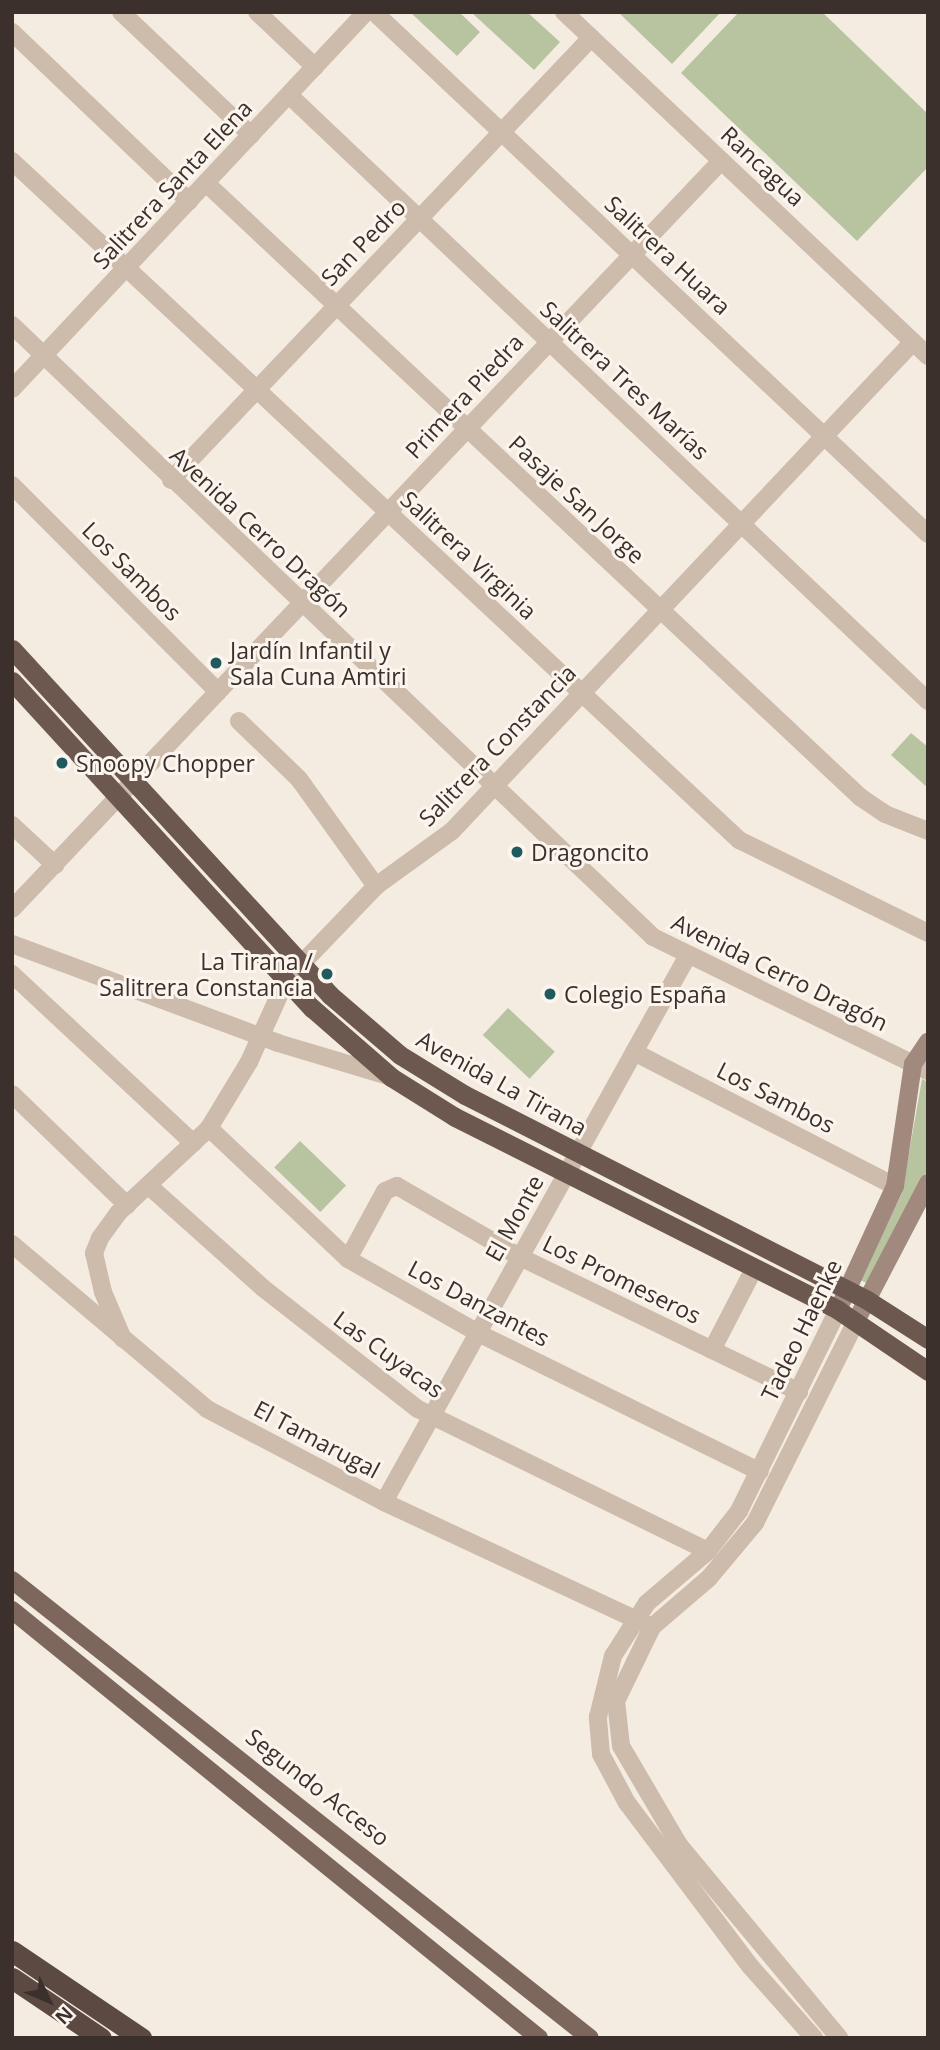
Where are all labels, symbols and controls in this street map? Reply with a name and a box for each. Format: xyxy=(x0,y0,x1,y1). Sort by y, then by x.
street label: Salitrera Santa Elena xyxy=(87,94,257,274)
street label: Rancagua xyxy=(715,120,811,212)
street label: Salitrera Huara xyxy=(599,190,737,320)
street label: San Pedro xyxy=(315,193,411,291)
street label: Salitrera Tres Marías xyxy=(535,295,715,465)
street label: Primera Piedra xyxy=(399,328,529,464)
street label: Pasaje San Jorge xyxy=(503,429,651,569)
street label: Avenida Cerro Dragón xyxy=(165,441,357,623)
street label: Salitrera Virginia xyxy=(395,485,543,625)
street label: Los Sambos xyxy=(77,516,187,626)
place label: Jardín Infantil y Sala Cuna Amtiri xyxy=(230,636,406,690)
marker: Jardín Infantil y Sala Cuna Amtiri xyxy=(208,655,224,671)
street label: Salitrera Constancia xyxy=(413,659,581,831)
place label: Snoopy Chopper xyxy=(76,749,255,777)
marker: Snoopy Chopper xyxy=(54,755,70,771)
place label: Dragoncito xyxy=(531,838,649,866)
marker: Dragoncito xyxy=(509,844,525,860)
street label: Avenida Cerro Dragón xyxy=(667,908,893,1036)
place label: La Tirana / Salitrera Constancia xyxy=(99,947,313,1001)
marker: La Tirana / Salitrera Constancia xyxy=(319,966,335,982)
place label: Colegio España xyxy=(564,980,727,1008)
marker: Colegio España xyxy=(542,986,558,1002)
street label: Avenida La Tirana xyxy=(412,1025,592,1141)
street label: Los Sambos xyxy=(713,1056,839,1138)
street label: El Monte xyxy=(479,1170,549,1266)
street label: Los Promeseros xyxy=(539,1229,705,1329)
street label: Los Danzantes xyxy=(404,1254,554,1352)
street label: Tadeo Haenke xyxy=(755,1255,847,1405)
street label: Las Cuyacas xyxy=(329,1305,449,1403)
street label: El Tamarugal xyxy=(249,1394,385,1484)
street label: Segundo Acceso xyxy=(241,1722,395,1852)
north arrow xyxy=(14,1966,84,2036)
text: N xyxy=(49,2001,79,2030)

